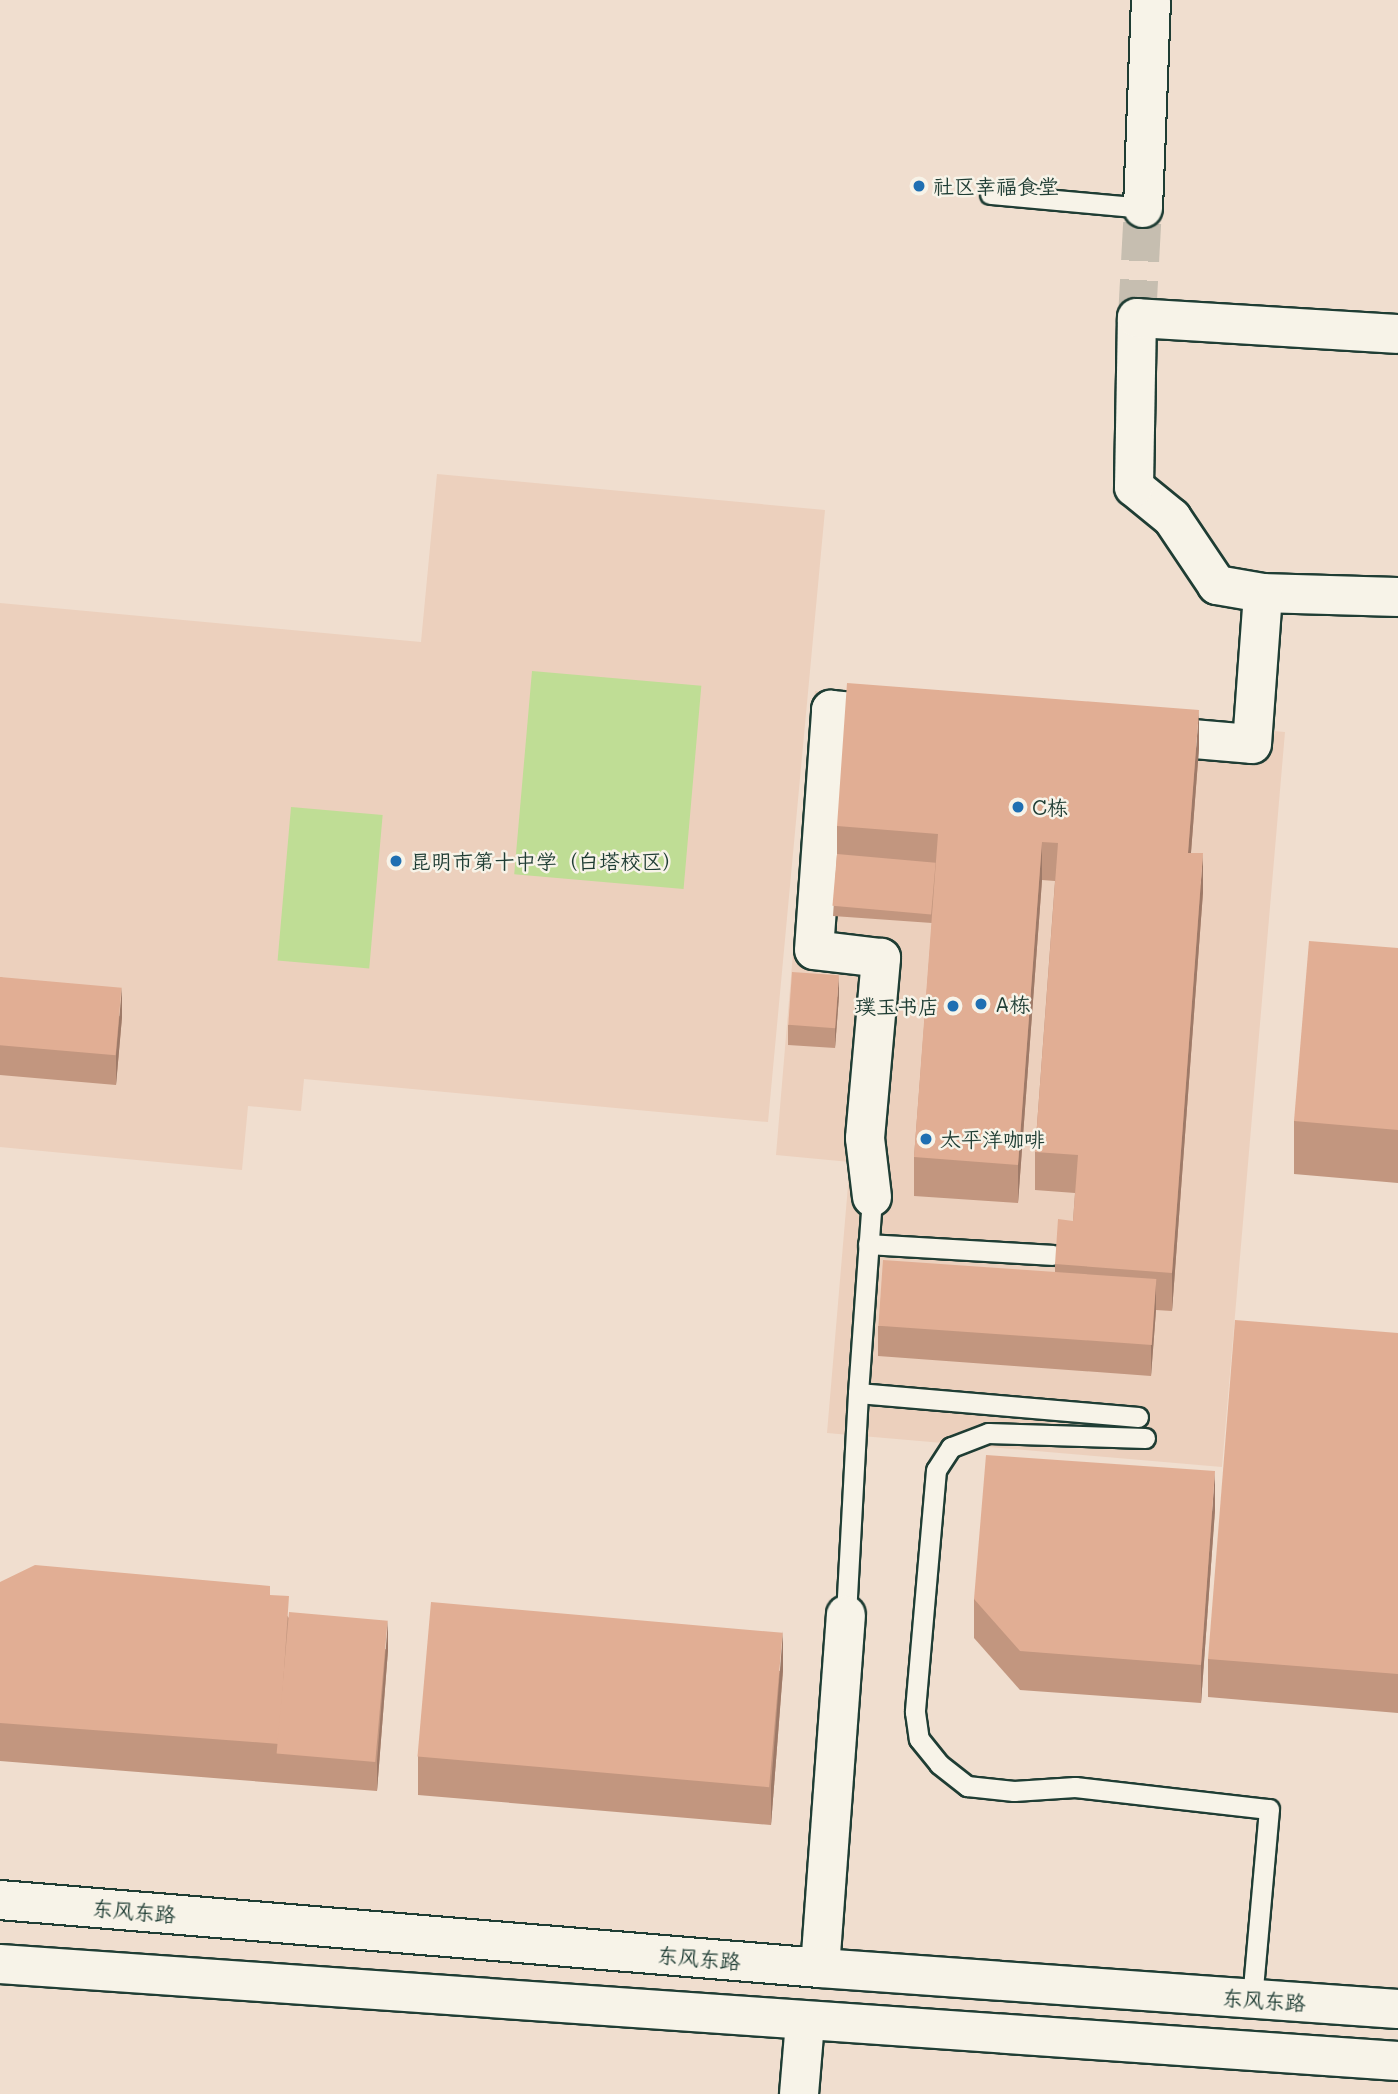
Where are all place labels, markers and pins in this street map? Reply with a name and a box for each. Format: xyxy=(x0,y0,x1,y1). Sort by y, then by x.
place label: 社区幸福食堂 xyxy=(933,173,1059,199)
marker: 社区幸福食堂 xyxy=(911,178,927,194)
place label: C栋 xyxy=(1032,794,1068,820)
marker: C栋 xyxy=(1010,799,1026,815)
place label: 昆明市第十中学（白塔校区） xyxy=(410,848,683,874)
marker: 昆明市第十中学（白塔校区） xyxy=(388,853,404,869)
place label: A栋 xyxy=(995,991,1031,1017)
place label: 璞玉书店 xyxy=(855,993,939,1019)
marker: A栋 xyxy=(973,996,989,1012)
marker: 璞玉书店 xyxy=(945,998,961,1014)
place label: 太平洋咖啡 xyxy=(940,1126,1045,1152)
marker: 太平洋咖啡 xyxy=(918,1131,934,1147)

